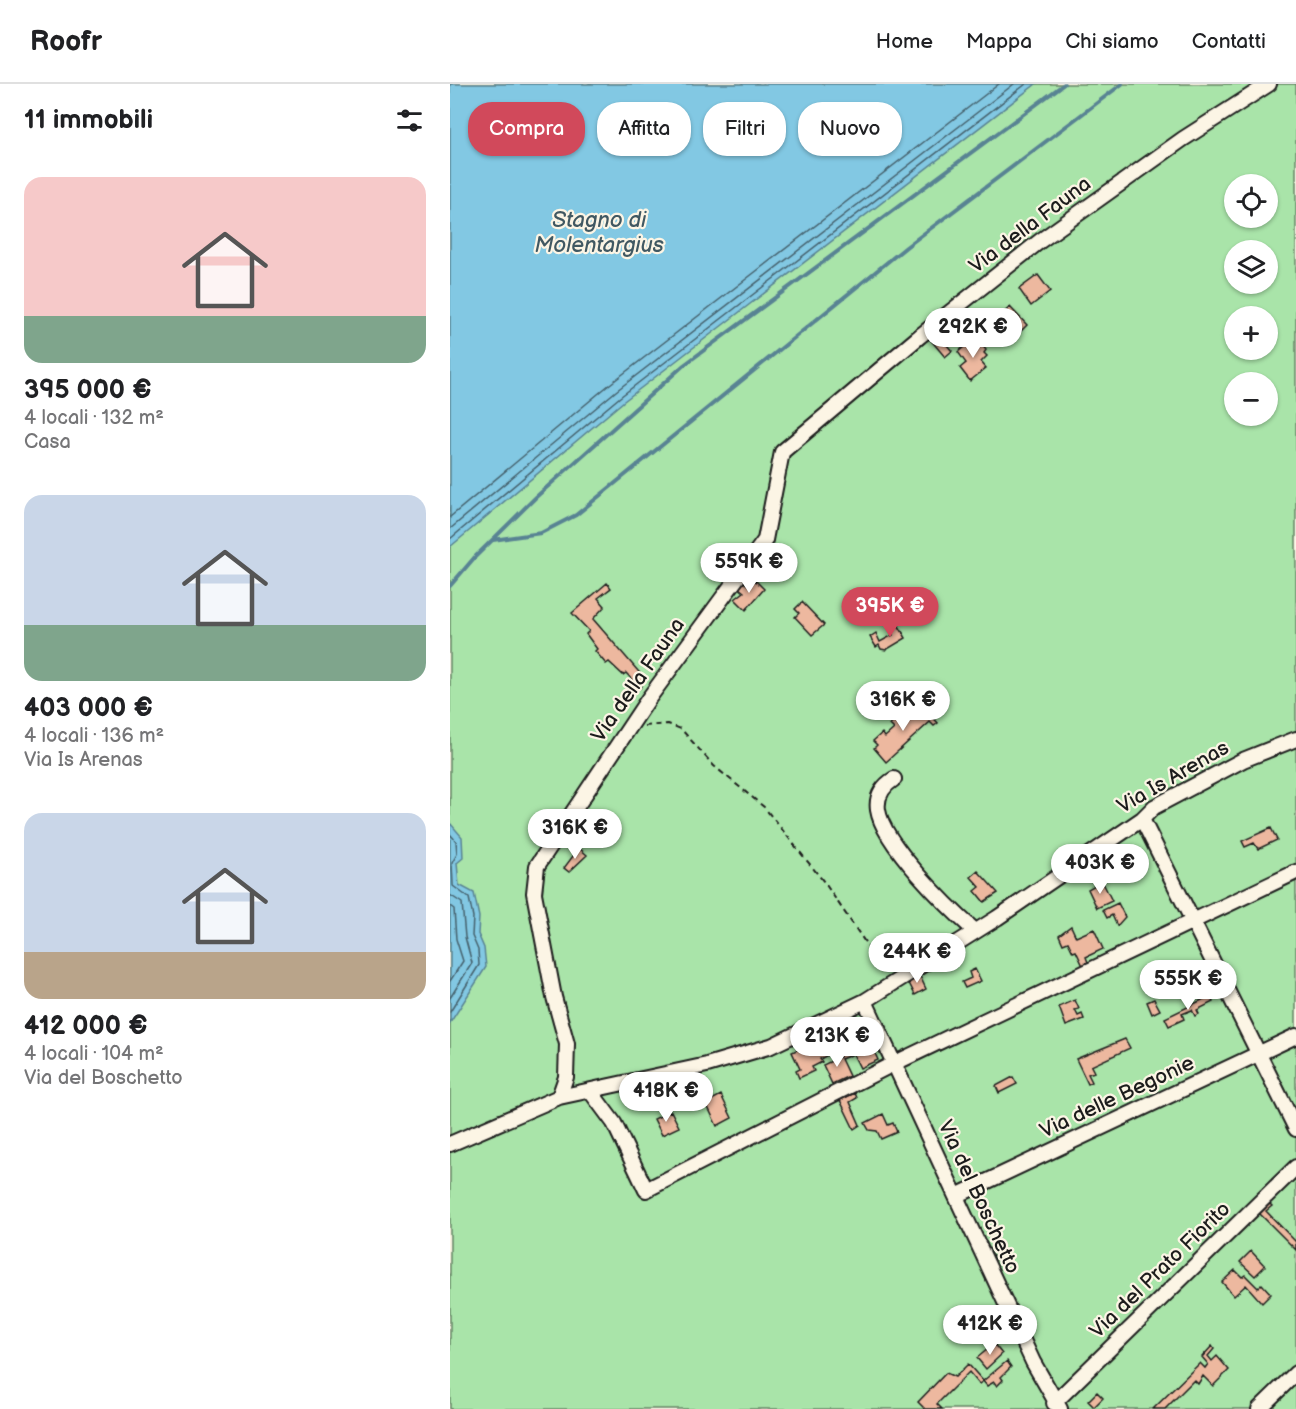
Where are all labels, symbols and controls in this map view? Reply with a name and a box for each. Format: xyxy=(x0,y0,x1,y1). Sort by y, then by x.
text: Roofr xyxy=(30,25,102,58)
text: Home xyxy=(876,29,933,54)
text: Mappa xyxy=(966,29,1032,54)
text: Chi siamo xyxy=(1065,29,1159,54)
text: Contatti xyxy=(1192,29,1266,54)
chip: Compra xyxy=(468,102,585,156)
chip: Affitta xyxy=(597,102,691,156)
chip: Filtri xyxy=(703,102,786,156)
chip: Nuovo xyxy=(798,102,902,156)
icon: filters xyxy=(393,104,426,137)
text: 11 immobili xyxy=(24,105,153,136)
street label: Via della Fauna xyxy=(964,171,1096,279)
map controls xyxy=(1224,174,1278,426)
button: locate xyxy=(1224,174,1278,228)
water label: Stagno di Molentargius xyxy=(534,207,664,259)
icon: home xyxy=(171,216,279,324)
button: layers xyxy=(1224,240,1278,294)
button: + xyxy=(1224,306,1278,360)
pin: 292K € xyxy=(924,308,1022,359)
text: 292K € xyxy=(938,315,1008,339)
button: − xyxy=(1224,372,1278,426)
text: 395 000 € xyxy=(24,375,152,406)
text: 4 locali · 132 m² xyxy=(24,406,164,430)
text: Casa xyxy=(24,430,71,454)
icon: home xyxy=(171,534,279,642)
pin: 559K € xyxy=(700,543,798,594)
text: 559K € xyxy=(715,550,783,574)
pin: 395K € xyxy=(841,587,939,638)
text: 395K € xyxy=(855,594,925,618)
street label: Via della Fauna xyxy=(586,613,690,747)
pin: 316K € xyxy=(854,681,952,732)
text: 316K € xyxy=(870,688,936,712)
text: 403 000 € xyxy=(24,693,153,724)
text: 4 locali · 136 m² xyxy=(24,724,164,748)
street label: Via Is Arenas xyxy=(1113,735,1233,819)
text: Via Is Arenas xyxy=(24,748,143,772)
pin: 316K € xyxy=(526,809,624,860)
text: 316K € xyxy=(542,816,608,840)
pin: 403K € xyxy=(1051,844,1149,895)
text: 403K € xyxy=(1065,851,1135,875)
icon: home xyxy=(171,852,279,960)
pin: 244K € xyxy=(868,933,966,984)
text: 244K € xyxy=(883,940,951,964)
pin: 555K € xyxy=(1139,960,1237,1011)
text: 555K € xyxy=(1154,967,1222,991)
text: 412 000 € xyxy=(24,1011,148,1042)
pin: 213K € xyxy=(788,1017,886,1068)
text: 213K € xyxy=(804,1024,870,1048)
text: 4 locali · 104 m² xyxy=(24,1042,164,1066)
street label: Via delle Begonie xyxy=(1036,1050,1198,1144)
text: Via del Boschetto xyxy=(24,1066,183,1090)
pin: 418K € xyxy=(617,1072,715,1123)
text: 418K € xyxy=(633,1079,699,1103)
street label: Via del Boschetto xyxy=(933,1116,1026,1278)
street label: Via del Prato Fiorito xyxy=(1085,1197,1235,1343)
pin: 412K € xyxy=(941,1305,1039,1356)
text: 412K € xyxy=(957,1312,1023,1336)

